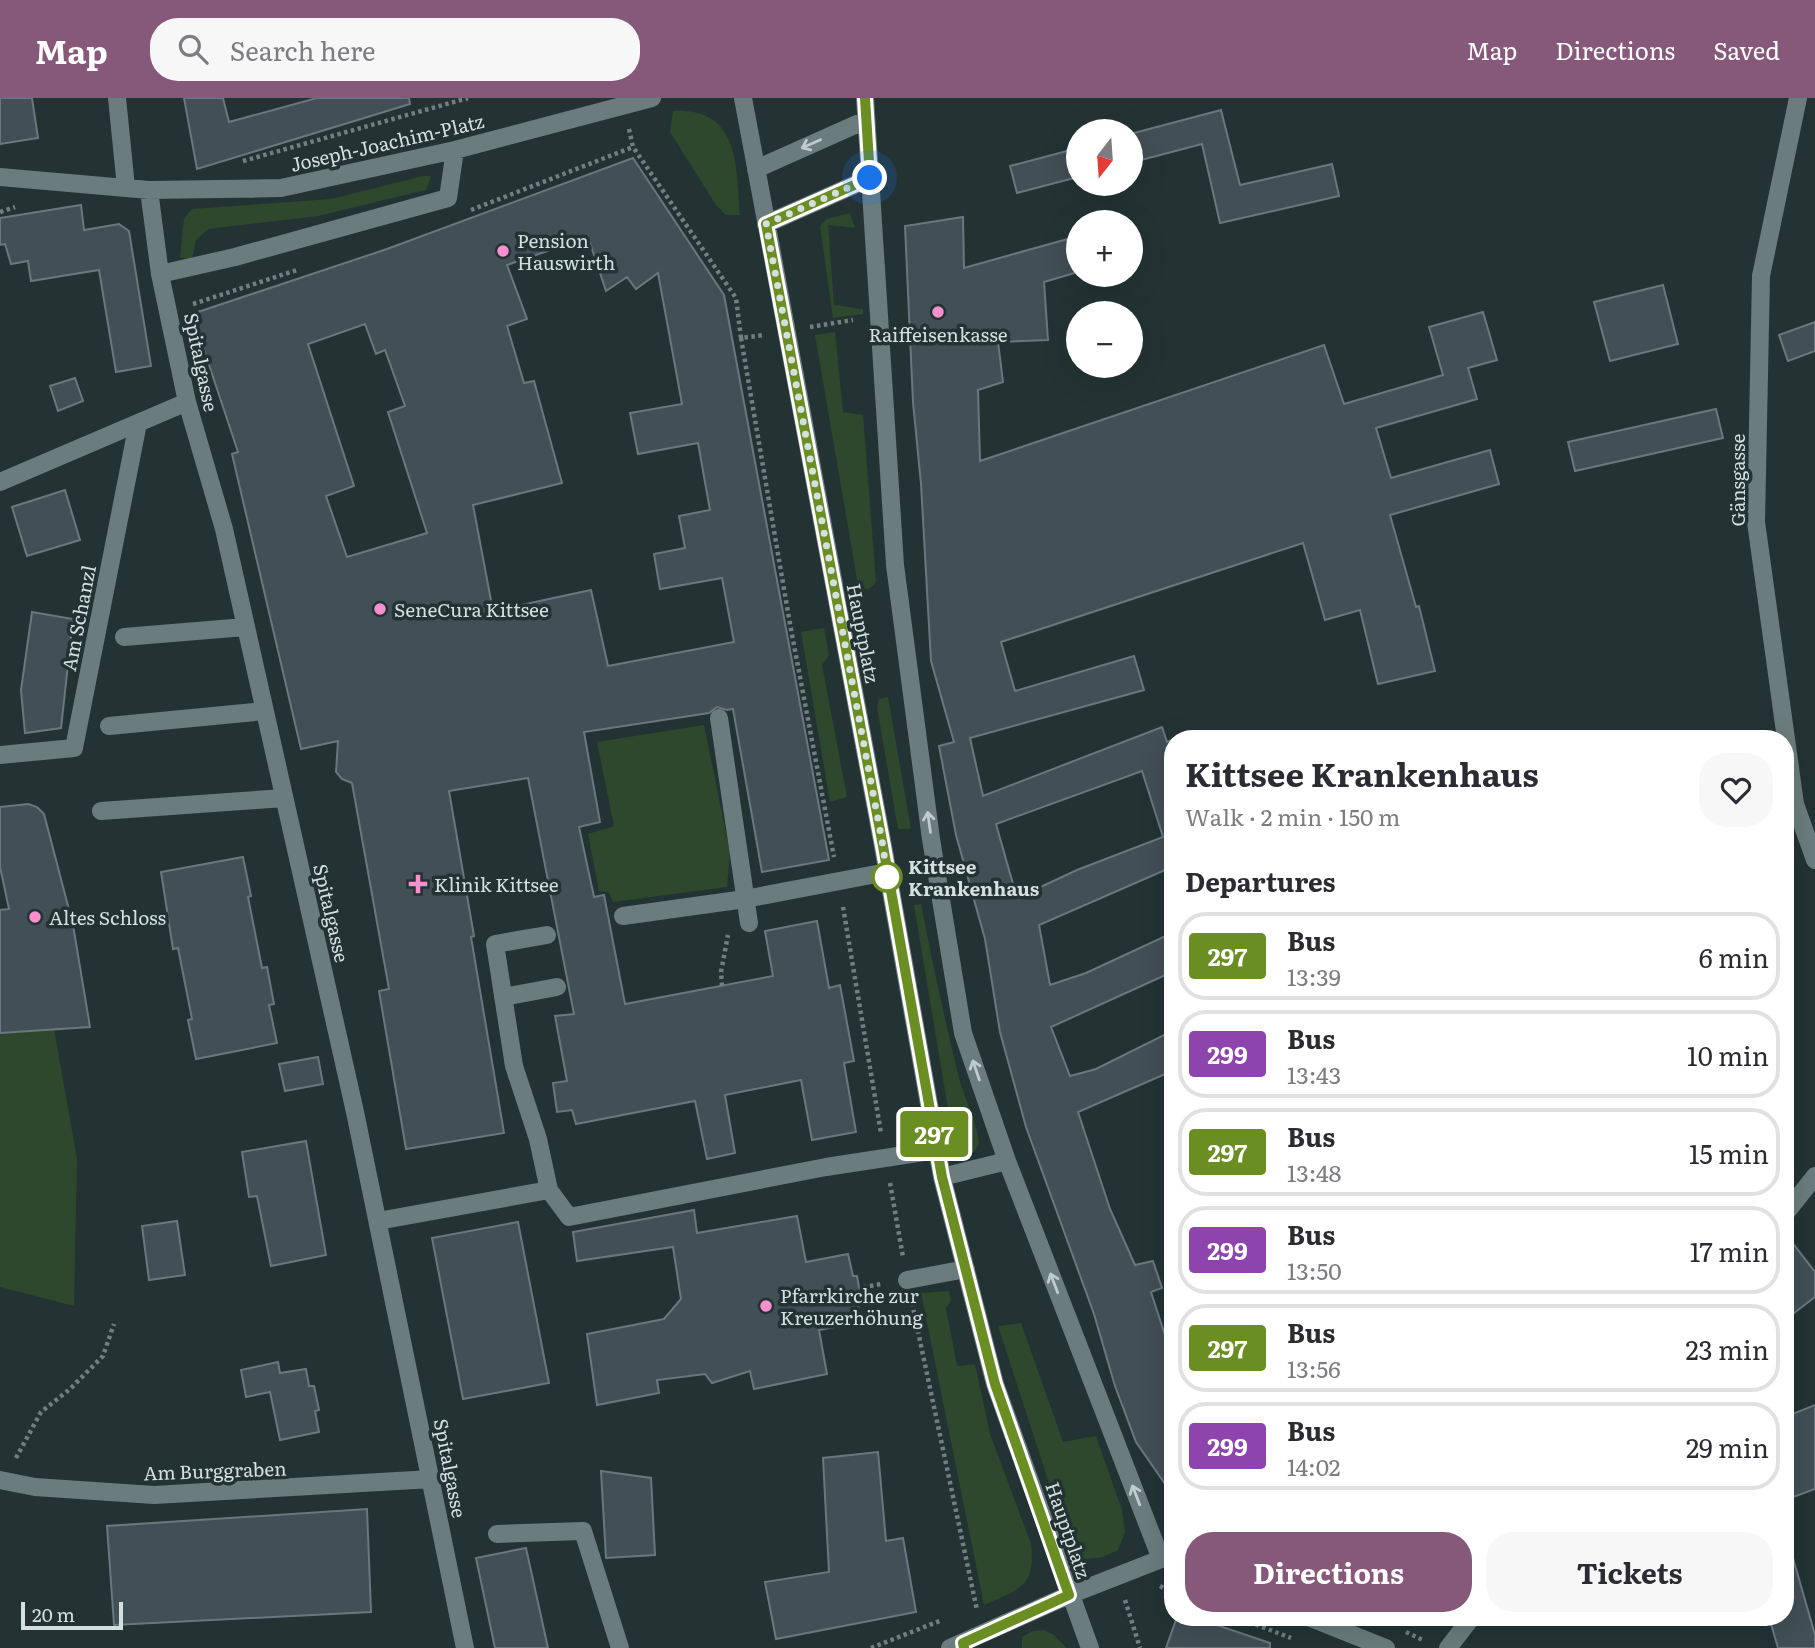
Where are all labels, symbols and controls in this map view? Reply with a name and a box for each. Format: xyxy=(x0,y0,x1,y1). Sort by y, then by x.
search box xyxy=(150,18,640,81)
text: Map xyxy=(35,25,108,74)
icon: search xyxy=(174,30,212,68)
text: Search here xyxy=(230,30,376,69)
text: Map xyxy=(1466,32,1517,67)
text: Directions xyxy=(1555,32,1675,67)
text: Saved xyxy=(1713,32,1780,67)
street label: Joseph-Joachim-Platz xyxy=(287,106,487,178)
north arrow xyxy=(1066,119,1143,196)
map controls xyxy=(1066,119,1143,378)
one-way arrow xyxy=(801,138,822,151)
your location xyxy=(852,160,887,195)
button: + xyxy=(1066,210,1143,287)
place label: Pension Hauswirth xyxy=(517,226,615,276)
marker: Pension Hauswirth xyxy=(495,243,511,259)
button: − xyxy=(1066,301,1143,378)
marker: Raiffeisenkasse xyxy=(930,304,946,320)
street label: Spitalgasse xyxy=(178,310,226,414)
place label: Raiffeisenkasse xyxy=(868,320,1008,348)
street label: Gänsgasse xyxy=(1723,433,1751,526)
street label: Am Schanzl xyxy=(54,563,102,673)
street label: Hauptplatz xyxy=(841,581,887,685)
place label: SeneCura Kittsee xyxy=(394,595,549,623)
marker: SeneCura Kittsee xyxy=(372,601,388,617)
text: Kittsee Krankenhaus xyxy=(1185,748,1539,797)
button: heart xyxy=(1699,753,1773,827)
text: Walk · 2 min · 150 m xyxy=(1185,799,1400,833)
one-way arrow xyxy=(923,811,936,834)
place label: Kittsee Krankenhaus xyxy=(908,852,1039,902)
street label: Spitalgasse xyxy=(307,861,357,965)
text: Departures xyxy=(1185,861,1336,900)
marker: Kittsee Krankenhaus xyxy=(872,862,902,892)
place label: Klinik Kittsee xyxy=(434,870,559,898)
marker: Klinik Kittsee xyxy=(408,874,428,894)
place label: Altes Schloss xyxy=(49,903,167,931)
marker: Altes Schloss xyxy=(27,909,43,925)
text: Bus xyxy=(1287,920,1335,959)
text: 6 min xyxy=(1699,937,1769,976)
text: 297 xyxy=(1208,938,1247,973)
text: 13:39 xyxy=(1287,959,1341,993)
text: Bus xyxy=(1287,1018,1335,1057)
text: 10 min xyxy=(1687,1035,1769,1074)
text: 299 xyxy=(1207,1036,1248,1071)
text: 13:43 xyxy=(1287,1057,1341,1091)
one-way arrow xyxy=(969,1059,981,1081)
line badge: 297 xyxy=(894,1111,974,1157)
text: 297 xyxy=(914,1116,954,1151)
text: Bus xyxy=(1287,1116,1335,1155)
text: 15 min xyxy=(1689,1133,1769,1172)
text: 297 xyxy=(1208,1134,1247,1169)
text: 13:48 xyxy=(1287,1155,1341,1189)
text: Bus xyxy=(1287,1214,1335,1253)
text: 17 min xyxy=(1690,1231,1769,1270)
text: 299 xyxy=(1207,1232,1248,1267)
text: 13:50 xyxy=(1287,1253,1341,1287)
one-way arrow xyxy=(1047,1273,1060,1294)
place label: Pfarrkirche zur Kreuzerhöhung xyxy=(780,1281,923,1331)
marker: Pfarrkirche zur Kreuzerhöhung xyxy=(758,1298,774,1314)
text: Bus xyxy=(1287,1312,1335,1351)
text: 23 min xyxy=(1685,1329,1769,1368)
text: 297 xyxy=(1208,1330,1247,1365)
text: 13:56 xyxy=(1287,1351,1341,1385)
text: Bus xyxy=(1287,1410,1335,1449)
street label: Spitalgasse xyxy=(428,1416,474,1520)
text: 29 min xyxy=(1686,1427,1769,1466)
text: 299 xyxy=(1207,1428,1248,1463)
text: 14:02 xyxy=(1287,1449,1341,1483)
street label: Am Burggraben xyxy=(143,1454,287,1486)
street label: Hauptplatz xyxy=(1039,1478,1099,1582)
one-way arrow xyxy=(1129,1485,1142,1507)
button: Directions xyxy=(1185,1532,1472,1612)
button: Tickets xyxy=(1486,1532,1773,1612)
scale bar xyxy=(21,1599,122,1631)
text: 20 m xyxy=(32,1600,75,1628)

